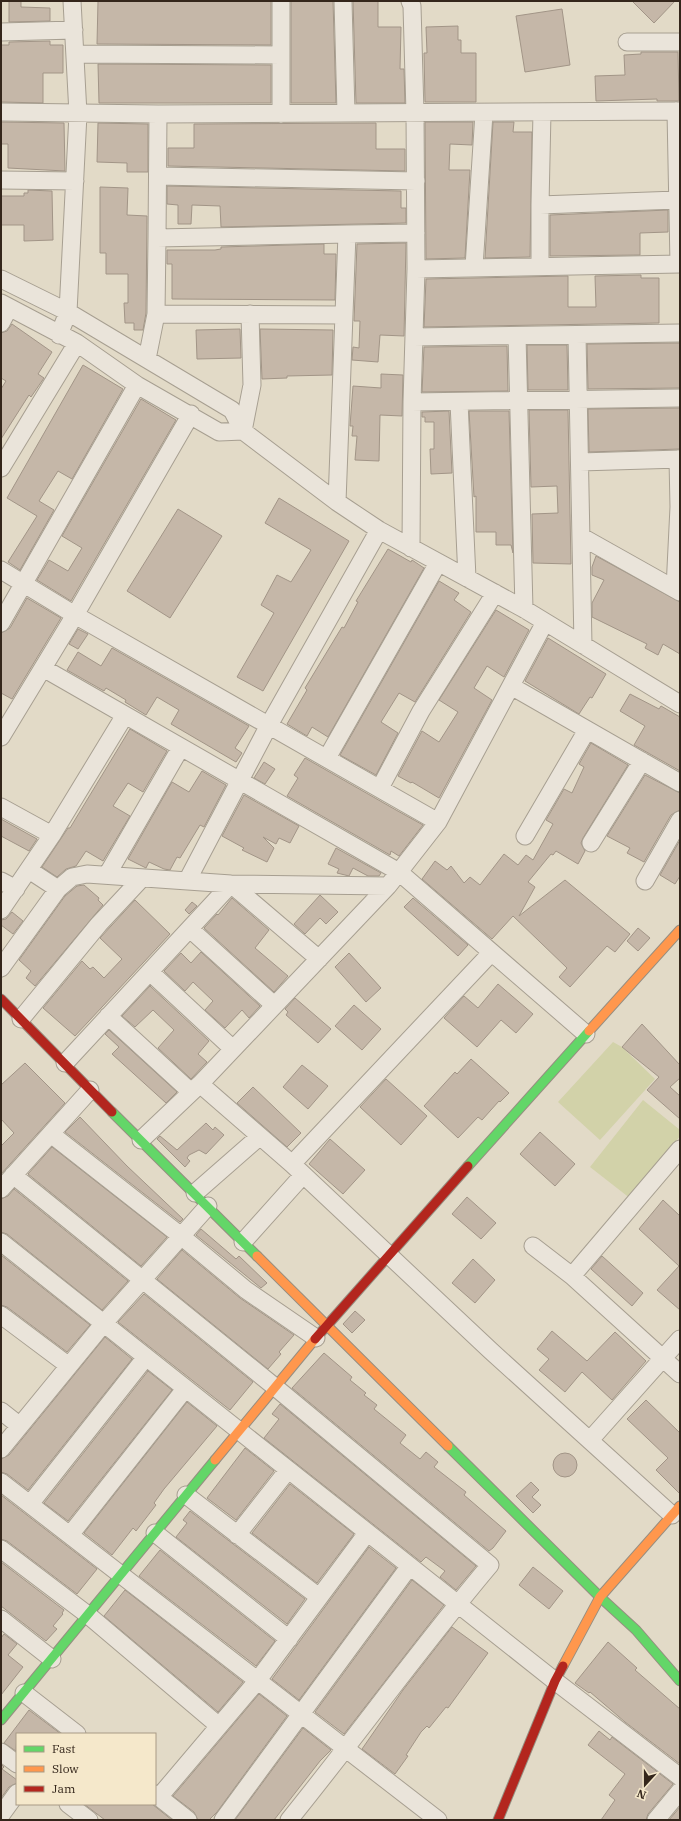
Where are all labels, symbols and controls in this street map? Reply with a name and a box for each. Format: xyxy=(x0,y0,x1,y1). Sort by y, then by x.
legend xyxy=(16,1733,156,1805)
text: Fast xyxy=(52,1741,76,1756)
text: Slow xyxy=(52,1761,79,1776)
north arrow xyxy=(625,1765,665,1805)
text: Jam xyxy=(52,1781,76,1796)
text: N xyxy=(635,1786,648,1802)

